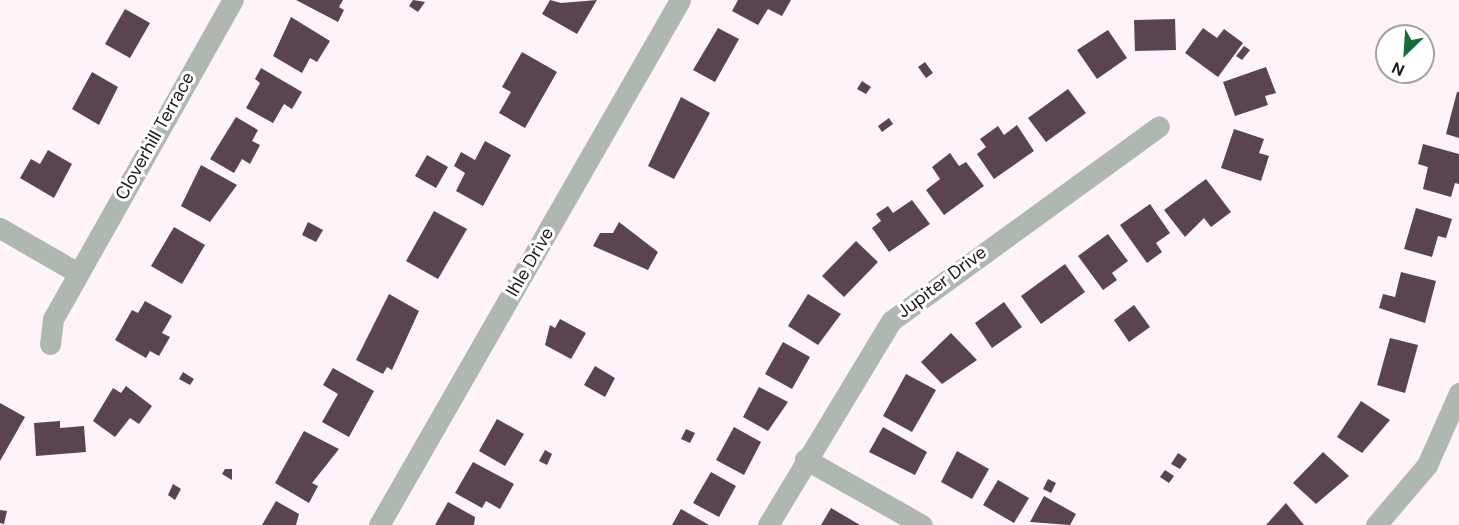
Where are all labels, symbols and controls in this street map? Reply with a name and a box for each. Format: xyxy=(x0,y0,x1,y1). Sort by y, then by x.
north arrow xyxy=(1375,24,1435,84)
text: N xyxy=(1388,57,1408,81)
street label: Cloverhill Terrace xyxy=(111,68,199,204)
street label: Ihle Drive xyxy=(502,224,558,300)
street label: Jupiter Drive xyxy=(893,241,991,323)

